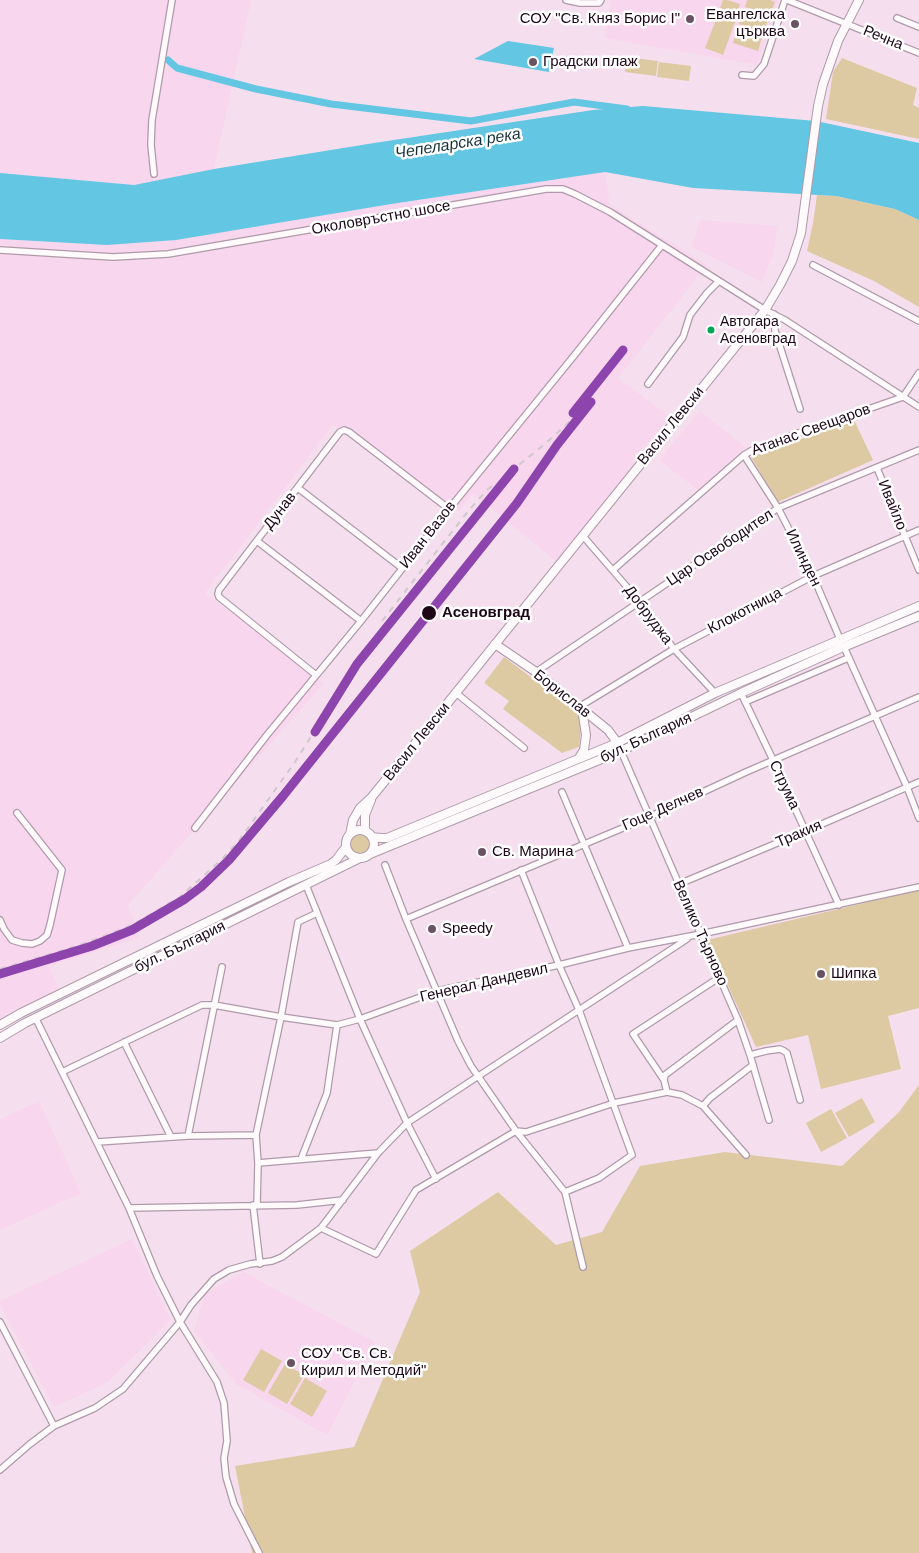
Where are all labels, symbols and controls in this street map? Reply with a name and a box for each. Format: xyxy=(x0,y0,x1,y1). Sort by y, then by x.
place label: Евангелска църква xyxy=(706,6,785,41)
place label: СОУ "Св. Княз Борис I" xyxy=(520,10,680,28)
marker: СОУ "Св. Княз Борис I" xyxy=(684,13,696,25)
marker: Евангелска църква xyxy=(789,18,801,30)
street label: Речна xyxy=(860,22,906,54)
place label: Градски плаж xyxy=(543,53,638,71)
marker: Градски плаж xyxy=(527,56,539,68)
water label: Чепеларска река xyxy=(394,125,522,163)
street label: Околовръстно шосе xyxy=(310,197,452,239)
place label: Автогара Асеновград xyxy=(720,314,796,347)
marker: Автогара Асеновград xyxy=(706,325,716,335)
street label: Васил Левски xyxy=(634,383,708,469)
street label: Атанас Свещаров xyxy=(749,400,873,460)
street label: Ивайло xyxy=(874,477,910,533)
street label: Дунав xyxy=(260,489,300,533)
street label: Иван Вазов xyxy=(396,498,460,572)
street label: Цар Освободител xyxy=(663,506,777,590)
street label: Илинден xyxy=(781,526,825,590)
street label: Добруджа xyxy=(620,582,676,648)
street label: Клокотница xyxy=(705,584,785,638)
marker: Асеновград xyxy=(420,604,438,622)
place label: Асеновград xyxy=(442,604,530,622)
street label: Борислав xyxy=(530,666,594,722)
street label: Васил Левски xyxy=(380,699,454,785)
street label: бул. България xyxy=(597,709,695,767)
street label: Струма xyxy=(765,758,803,812)
street label: Гоце Делчев xyxy=(620,783,706,835)
street label: Тракия xyxy=(773,816,825,852)
place label: Св. Марина xyxy=(492,843,573,861)
marker: Св. Марина xyxy=(476,846,488,858)
street label: Велико Търново xyxy=(669,877,731,989)
street label: бул. България xyxy=(132,917,228,977)
place label: Speedy xyxy=(442,920,493,938)
marker: Speedy xyxy=(426,923,438,935)
street label: Генерал Дандевил xyxy=(418,960,550,1006)
place label: Шипка xyxy=(831,965,876,983)
marker: Шипка xyxy=(815,968,827,980)
place label: СОУ "Св. Св. Кирил и Методий" xyxy=(301,1345,426,1380)
marker: СОУ "Св. Св. Кирил и Методий" xyxy=(285,1357,297,1369)

